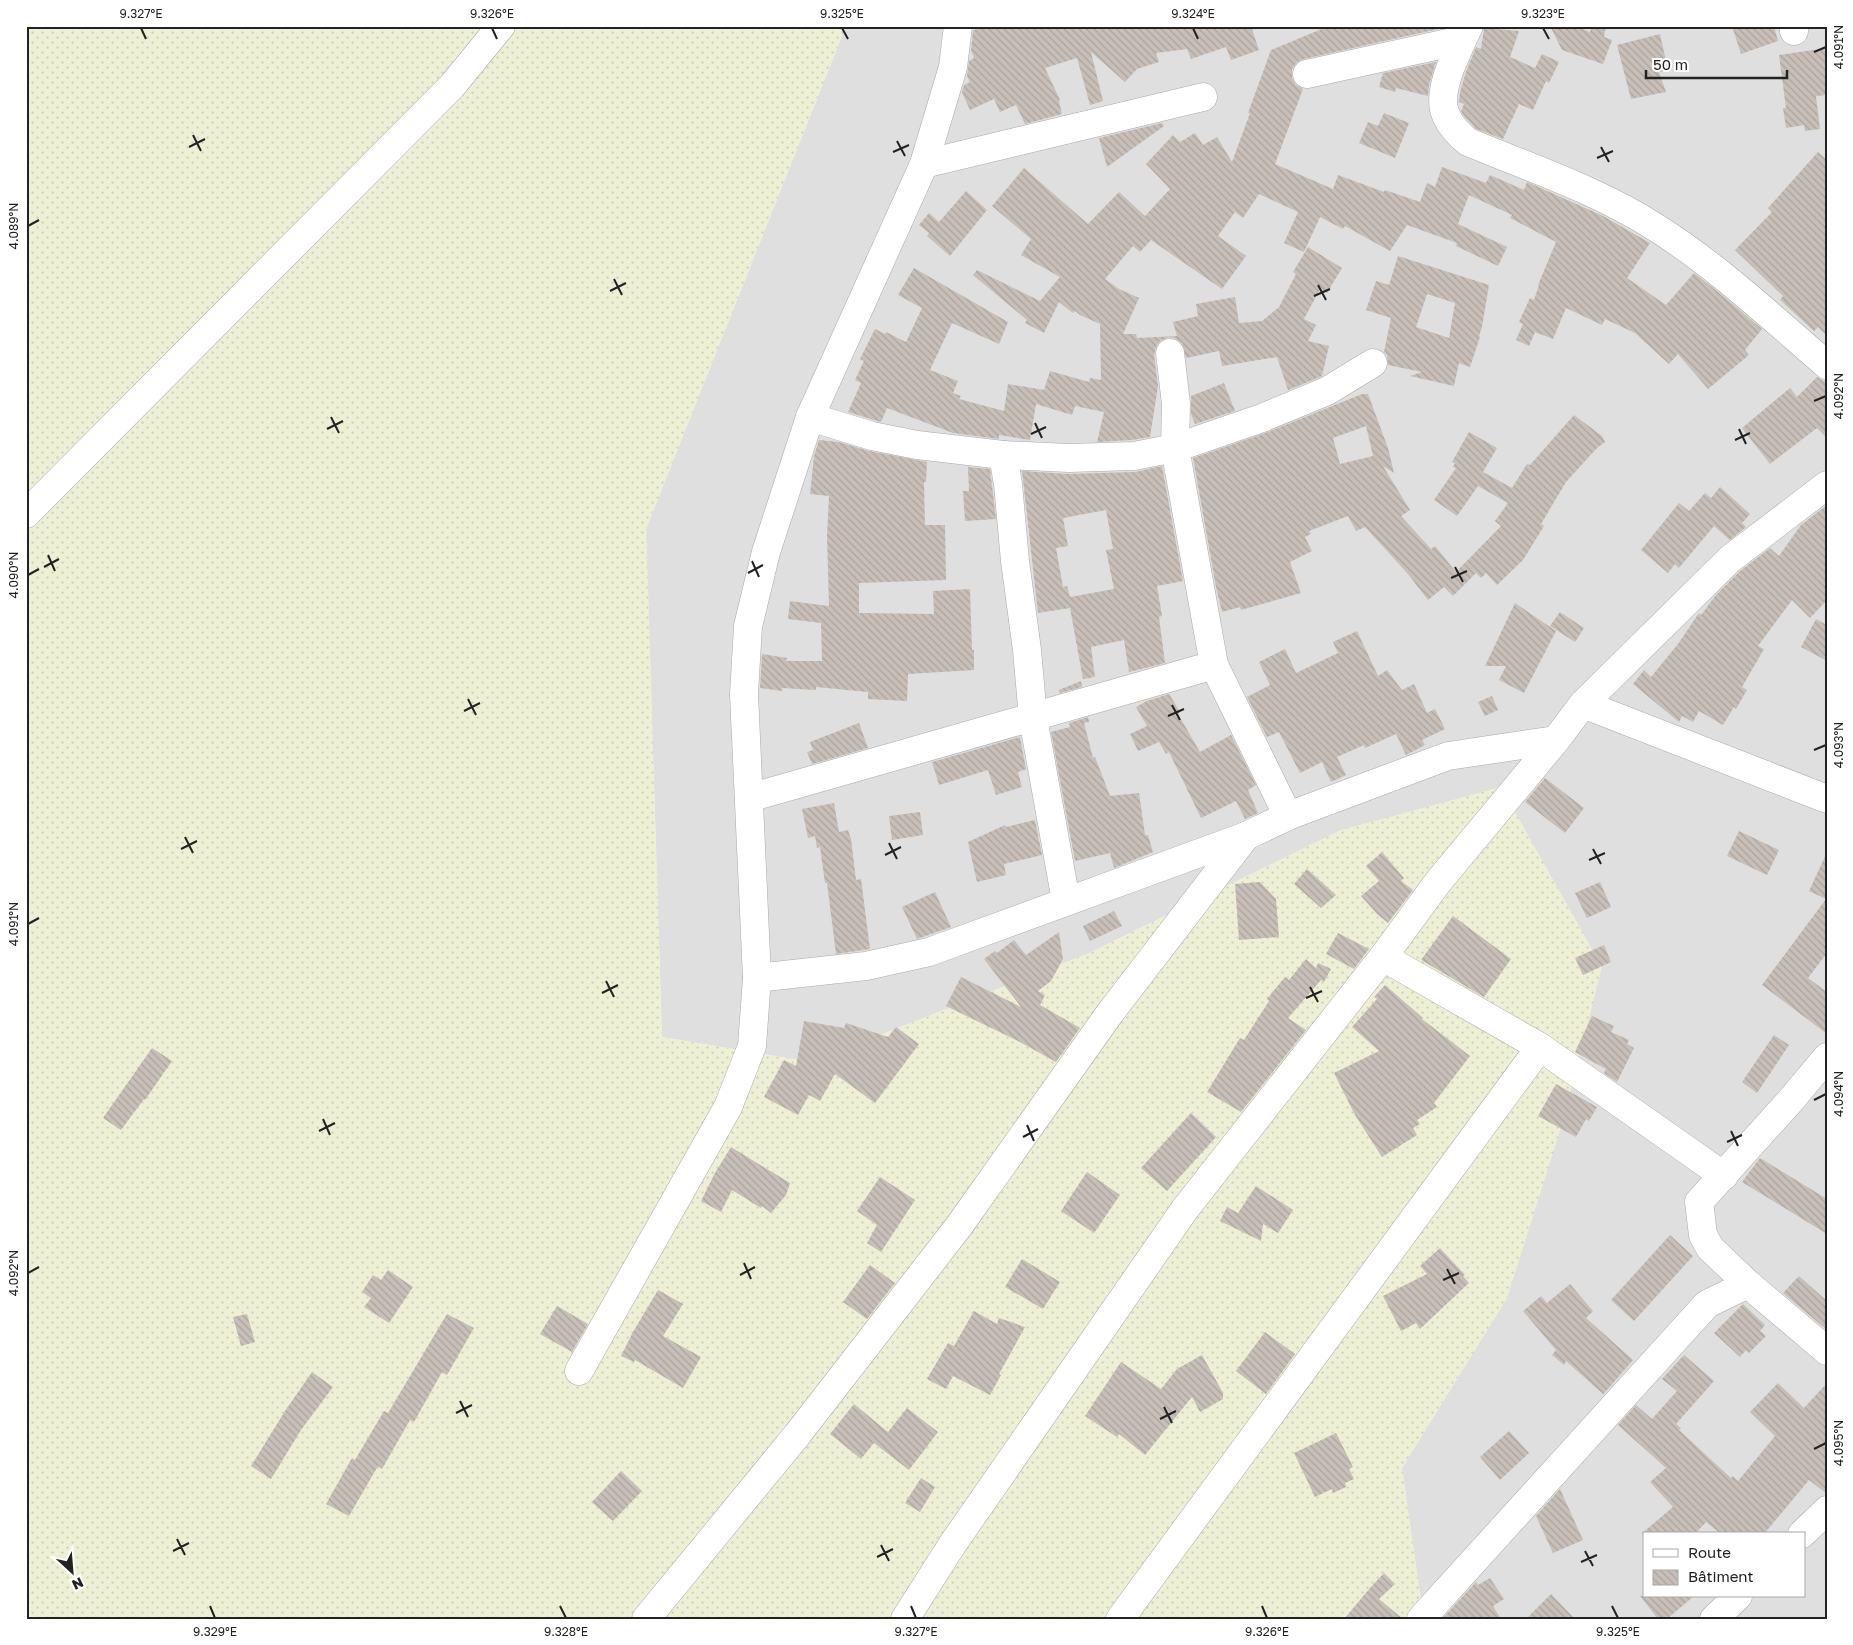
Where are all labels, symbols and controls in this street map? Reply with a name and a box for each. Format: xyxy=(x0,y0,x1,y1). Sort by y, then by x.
text: 9.327°E xyxy=(119,6,163,21)
text: 9.326°E xyxy=(470,6,514,21)
text: 9.325°E xyxy=(820,6,864,21)
text: 9.324°E xyxy=(1171,6,1215,21)
text: 9.323°E xyxy=(1521,6,1565,21)
text: 4.091°N xyxy=(1831,25,1846,69)
scale bar xyxy=(1646,48,1787,80)
text: 50 m xyxy=(1653,55,1688,73)
text: 4.089°N xyxy=(6,203,21,249)
text: 4.092°N xyxy=(1831,373,1846,419)
text: 4.090°N xyxy=(6,552,21,598)
text: 4.093°N xyxy=(1831,722,1846,768)
text: 4.091°N xyxy=(6,902,21,946)
text: 4.094°N xyxy=(1831,1071,1846,1117)
text: 4.092°N xyxy=(6,1250,21,1296)
text: 4.095°N xyxy=(1831,1420,1846,1466)
legend xyxy=(1643,1532,1806,1598)
text: Route xyxy=(1688,1543,1731,1561)
north arrow xyxy=(48,1548,98,1598)
text: Bâtiment xyxy=(1688,1567,1753,1585)
text: N xyxy=(69,1574,86,1594)
text: 9.329°E xyxy=(193,1624,237,1639)
text: 9.328°E xyxy=(544,1624,588,1639)
text: 9.327°E xyxy=(894,1624,938,1639)
text: 9.326°E xyxy=(1245,1624,1289,1639)
text: 9.325°E xyxy=(1596,1624,1640,1639)

